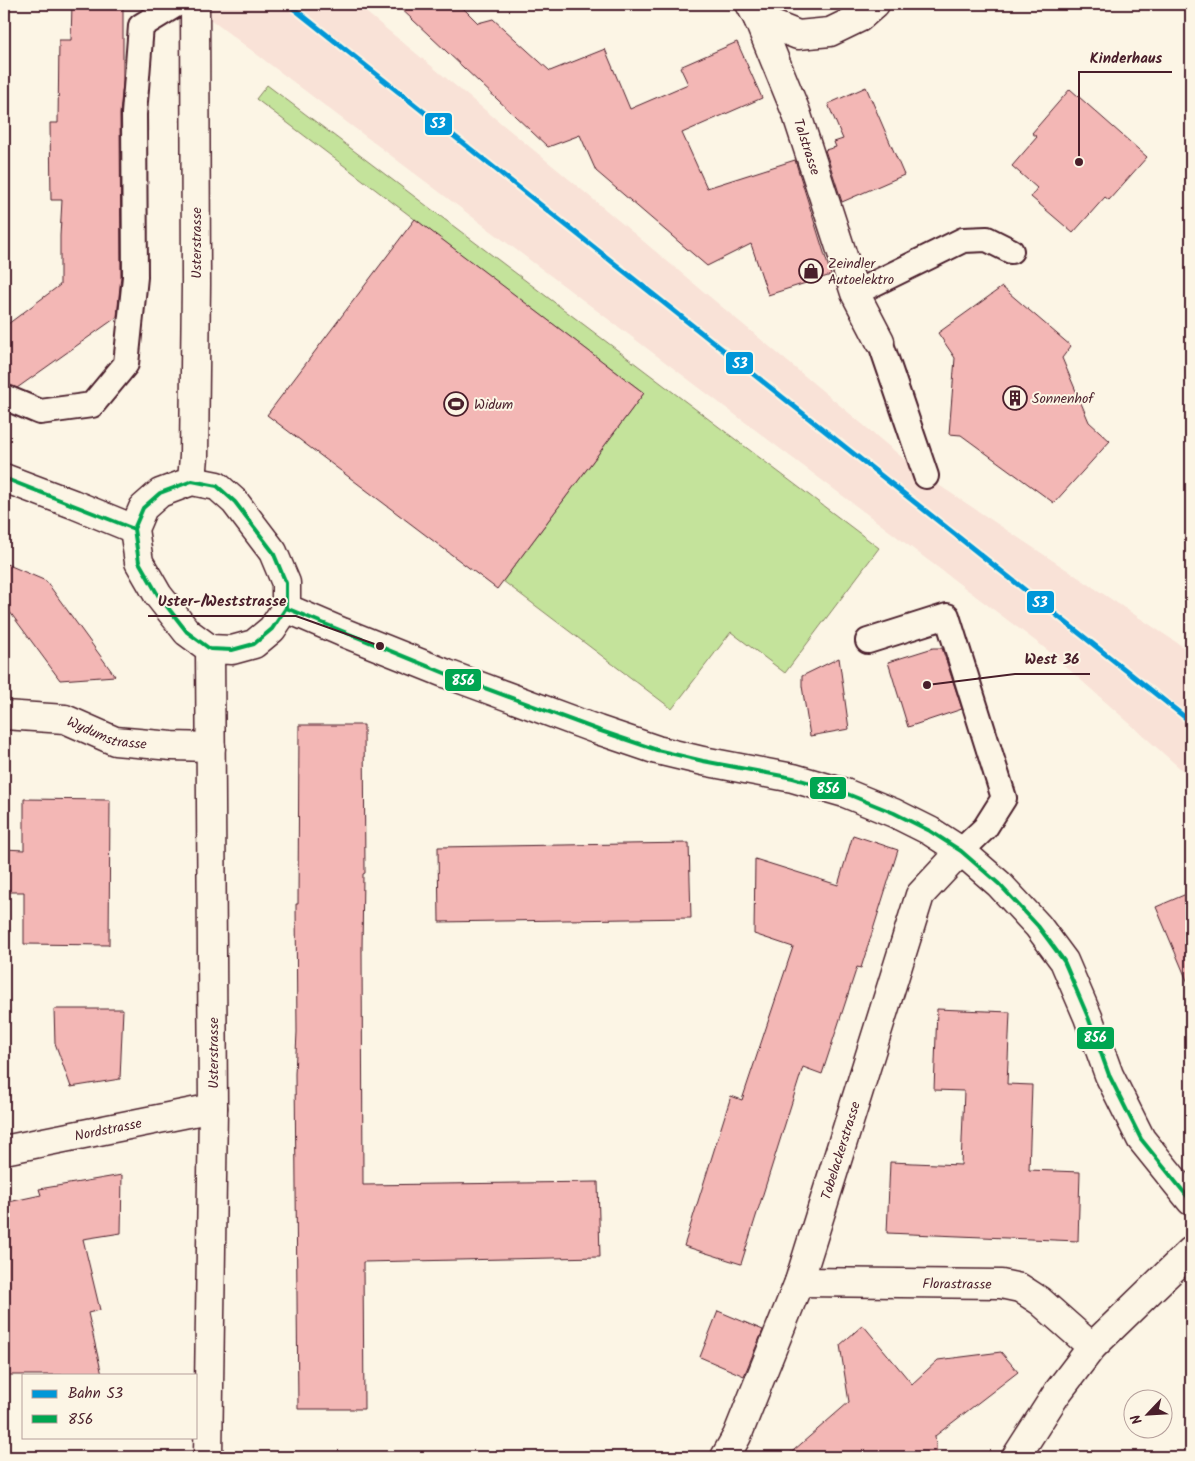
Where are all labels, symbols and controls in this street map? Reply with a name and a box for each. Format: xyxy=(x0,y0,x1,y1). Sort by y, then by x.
callout: Kinderhaus xyxy=(1079,42,1172,72)
text: Kinderhaus xyxy=(1090,47,1162,71)
line badge: S3 xyxy=(424,112,453,136)
text: S3 xyxy=(430,113,446,135)
street label: Talstrasse xyxy=(787,116,826,179)
street label: Usterstrasse xyxy=(186,207,208,279)
place label: Zeindler Autoelektro xyxy=(828,253,894,291)
shop icon: Zeindler Autoelektro xyxy=(798,258,824,284)
line badge: S3 xyxy=(725,351,754,375)
text: S3 xyxy=(732,353,748,375)
building icon: Sonnenhof xyxy=(1002,385,1028,411)
place label: Sonnenhof xyxy=(1032,388,1095,410)
sports icon: Widum xyxy=(443,391,469,417)
place label: Widum xyxy=(474,394,513,416)
callout: Uster-/Weststrasse xyxy=(148,586,296,616)
text: Uster-/Weststrasse xyxy=(158,590,287,614)
line badge: S3 xyxy=(1026,590,1055,614)
text: S3 xyxy=(1032,592,1048,614)
callout: West 36 xyxy=(1015,644,1090,674)
text: West 36 xyxy=(1025,648,1079,672)
line badge: 856 xyxy=(444,668,482,692)
text: 856 xyxy=(452,670,475,692)
street label: Wydumstrasse xyxy=(63,711,148,756)
line badge: 856 xyxy=(809,776,847,800)
text: 856 xyxy=(817,778,840,800)
street label: Usterstrasse xyxy=(203,1017,225,1089)
line badge: 856 xyxy=(1076,1026,1115,1050)
text: 856 xyxy=(1084,1027,1107,1049)
street label: Tobelackerstrasse xyxy=(815,1098,867,1203)
street label: Nordstrasse xyxy=(72,1112,144,1148)
street label: Florastrasse xyxy=(922,1273,992,1296)
legend xyxy=(22,1374,198,1438)
text: Bahn S3 xyxy=(68,1382,124,1406)
north arrow xyxy=(1122,1388,1172,1438)
text: 856 xyxy=(68,1408,93,1432)
text: N xyxy=(1125,1410,1149,1428)

